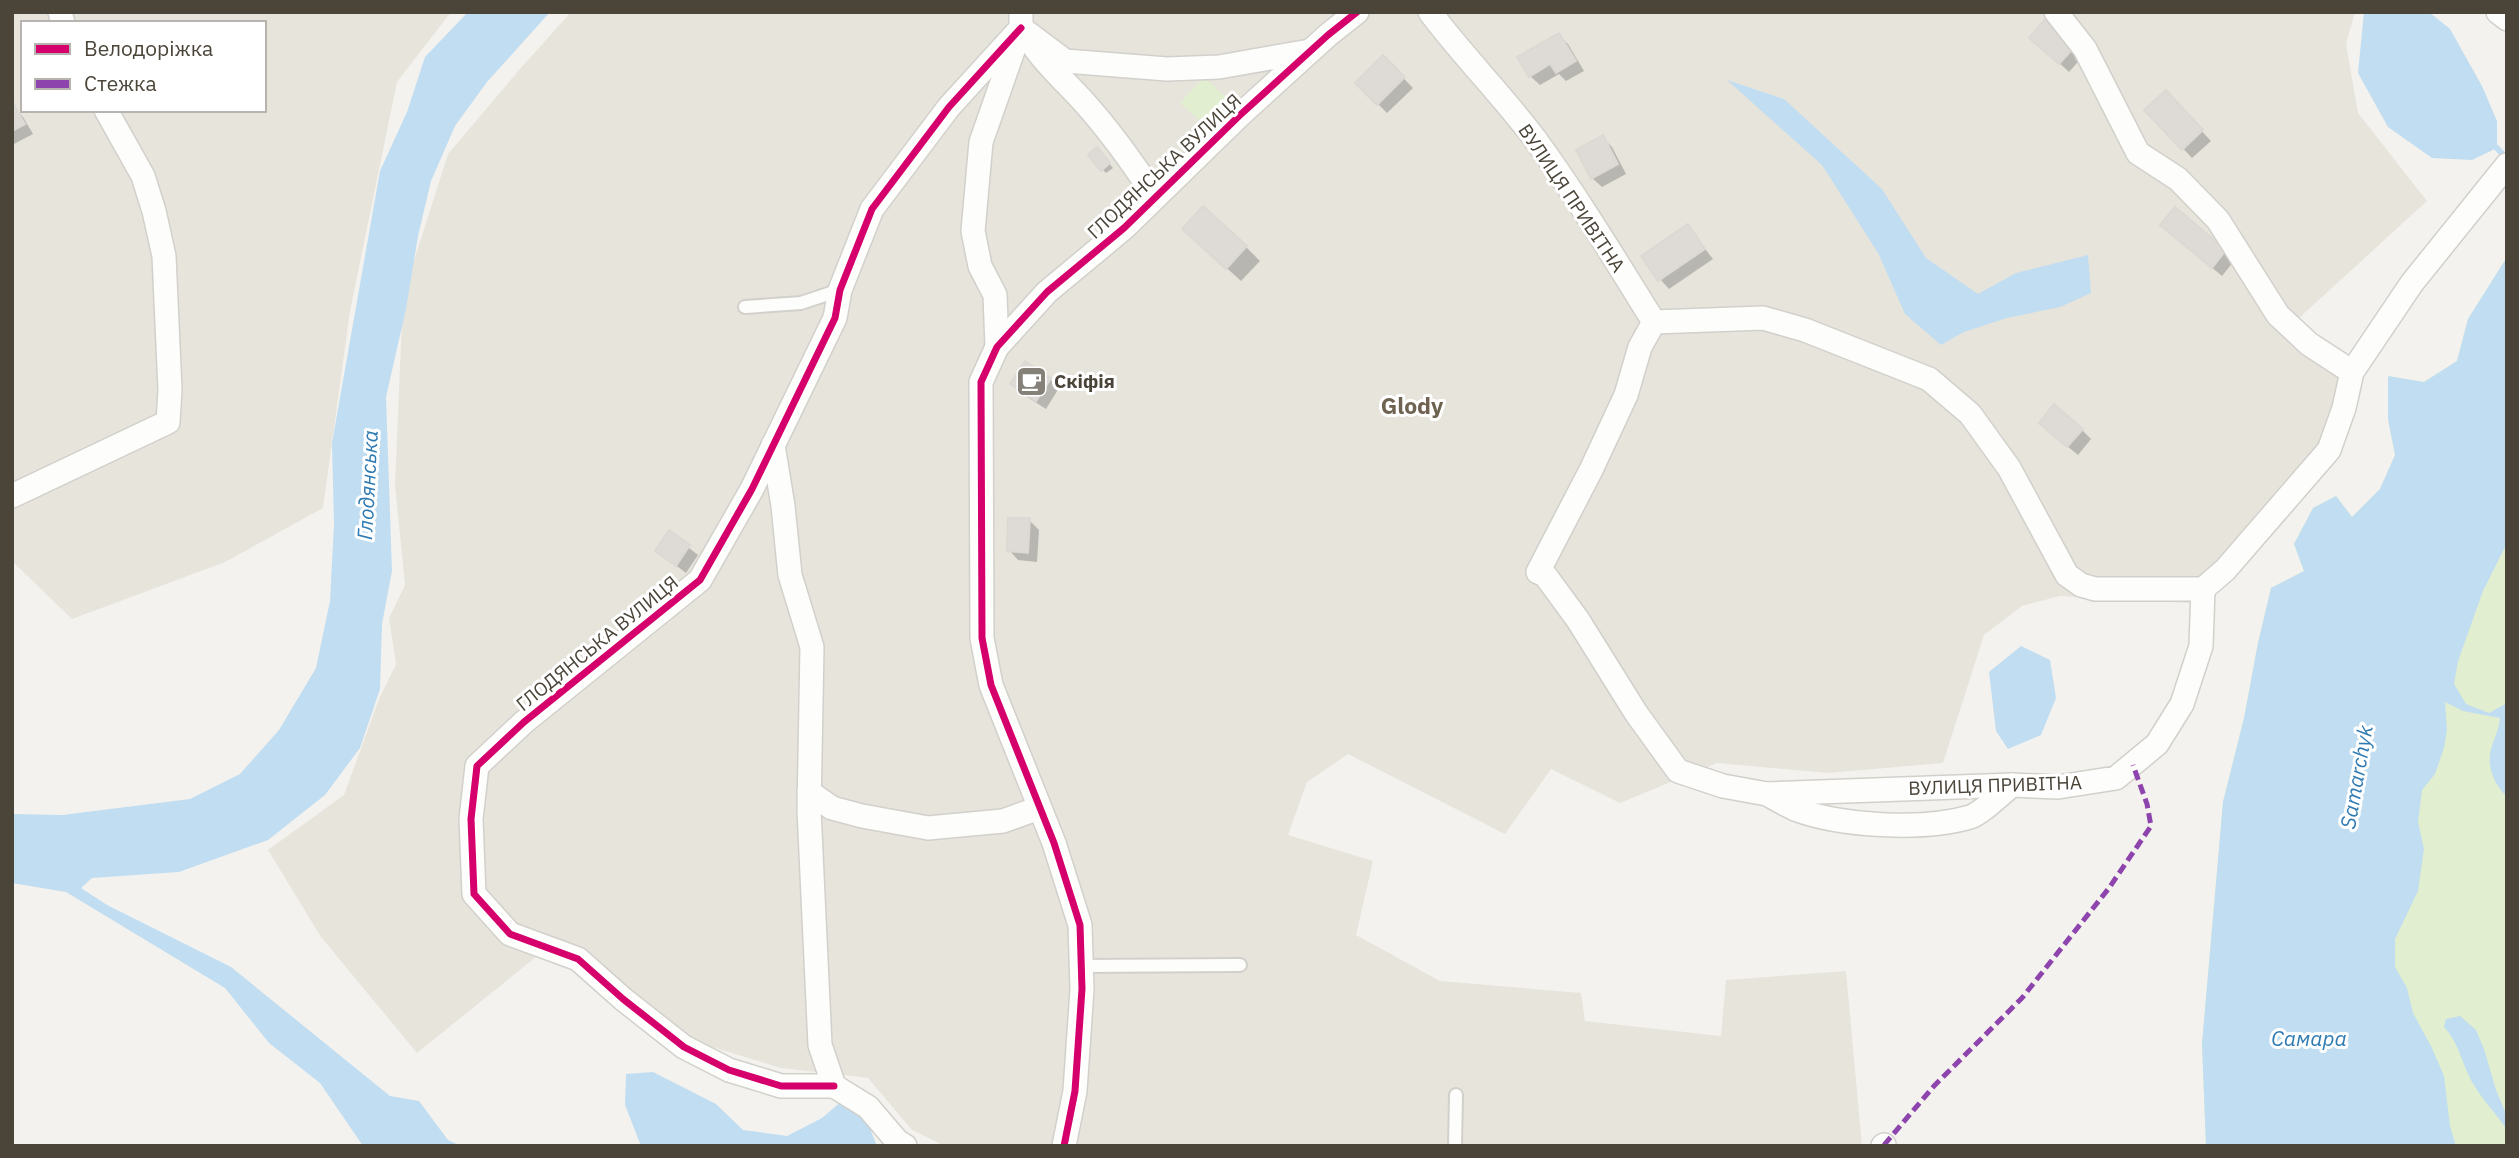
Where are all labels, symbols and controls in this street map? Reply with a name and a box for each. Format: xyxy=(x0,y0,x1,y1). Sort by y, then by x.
legend xyxy=(21,21,266,112)
text: Велодоріжка xyxy=(84,34,213,62)
text: Стежка xyxy=(84,69,157,97)
street label: ГЛОДЯНСЬКА ВУЛИЦЯ xyxy=(1082,88,1246,244)
street label: ВУЛИЦЯ ПРИВІТНА xyxy=(1513,119,1631,277)
cafe icon: Скіфія xyxy=(1014,364,1048,398)
place label: Скіфія xyxy=(1054,369,1115,393)
district label: Glody xyxy=(1381,390,1444,420)
water label: Глодянська xyxy=(350,429,384,541)
street label: ГЛОДЯНСЬКА ВУЛИЦЯ xyxy=(511,570,683,716)
water label: Samarchyk xyxy=(2333,722,2379,831)
street label: ВУЛИЦЯ ПРИВІТНА xyxy=(1908,770,2082,800)
water label: Самара xyxy=(2271,1024,2347,1052)

